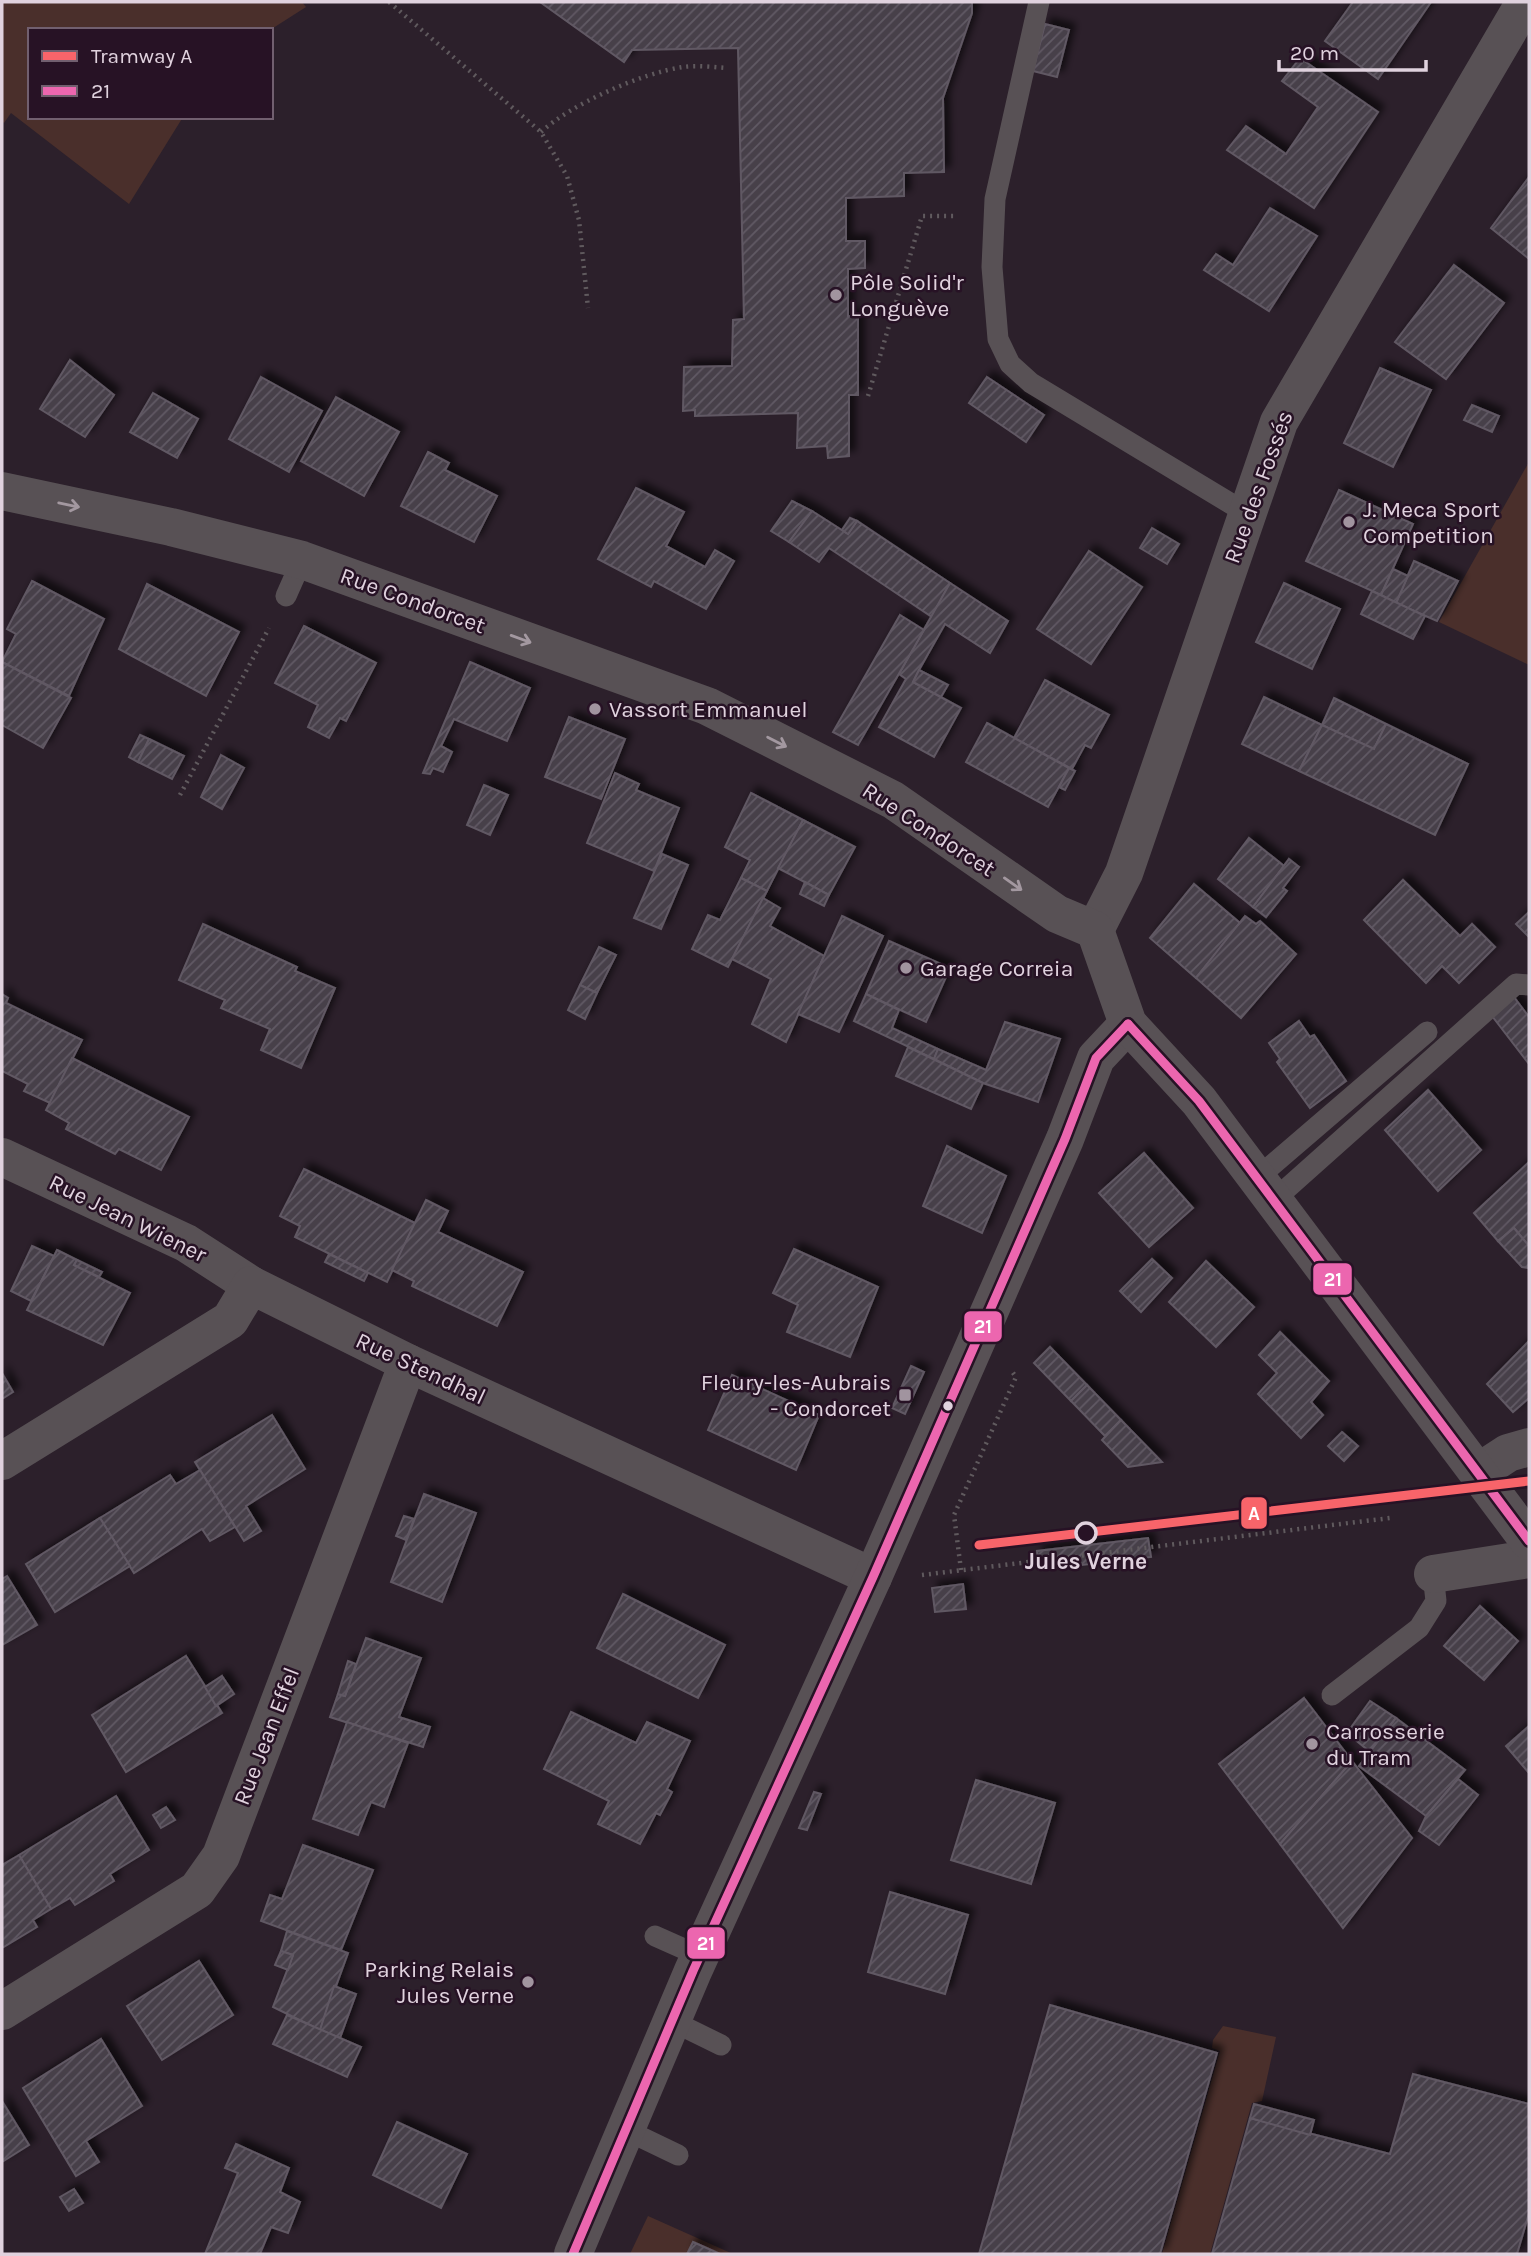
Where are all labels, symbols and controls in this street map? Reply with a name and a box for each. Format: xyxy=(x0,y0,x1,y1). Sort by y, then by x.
legend xyxy=(28,28,273,119)
scale bar xyxy=(1279,28,1426,72)
text: 20 m xyxy=(1290,41,1339,65)
text: Tramway A xyxy=(91,44,192,68)
text: 21 xyxy=(91,79,110,103)
place label: Pôle Solid'r Longuève xyxy=(850,269,965,322)
marker: Pôle Solid'r Longuève xyxy=(828,287,844,303)
street label: Rue des Fossés xyxy=(1218,407,1299,567)
place label: J. Meca Sport Competition xyxy=(1363,496,1500,549)
one-way arrow xyxy=(57,499,80,513)
marker: J. Meca Sport Competition xyxy=(1341,514,1357,530)
street label: Rue Condorcet xyxy=(336,562,490,639)
one-way arrow xyxy=(510,633,532,646)
place label: Vassort Emmanuel xyxy=(609,696,808,723)
marker: Vassort Emmanuel xyxy=(587,701,603,717)
one-way arrow xyxy=(766,735,787,749)
street label: Rue Condorcet xyxy=(857,777,1000,883)
one-way arrow xyxy=(1003,877,1023,891)
place label: Garage Correia xyxy=(920,955,1073,982)
marker: Garage Correia xyxy=(898,960,914,976)
street label: Rue Jean Wiener xyxy=(45,1169,211,1268)
line badge: 21 xyxy=(1312,1262,1353,1296)
text: 21 xyxy=(1324,1269,1342,1291)
line badge: 21 xyxy=(963,1310,1003,1343)
text: 21 xyxy=(974,1316,992,1338)
street label: Rue Stendhal xyxy=(352,1327,490,1410)
place label: Fleury-les-Aubrais - Condorcet xyxy=(701,1369,891,1422)
marker: Fleury-les-Aubrais - Condorcet xyxy=(897,1387,913,1403)
unlabelled marker xyxy=(941,1399,955,1413)
line badge: A xyxy=(1240,1496,1268,1530)
text: A xyxy=(1248,1503,1260,1525)
marker: Jules Verne xyxy=(1075,1522,1097,1544)
place label: Jules Verne xyxy=(1025,1548,1147,1575)
street label: Rue Jean Effel xyxy=(228,1664,305,1809)
place label: Carrosserie du Tram xyxy=(1326,1718,1445,1771)
marker: Carrosserie du Tram xyxy=(1304,1736,1320,1752)
line badge: 21 xyxy=(686,1926,726,1960)
text: 21 xyxy=(697,1933,715,1955)
place label: Parking Relais Jules Verne xyxy=(364,1956,514,2009)
marker: Parking Relais Jules Verne xyxy=(520,1974,536,1990)

